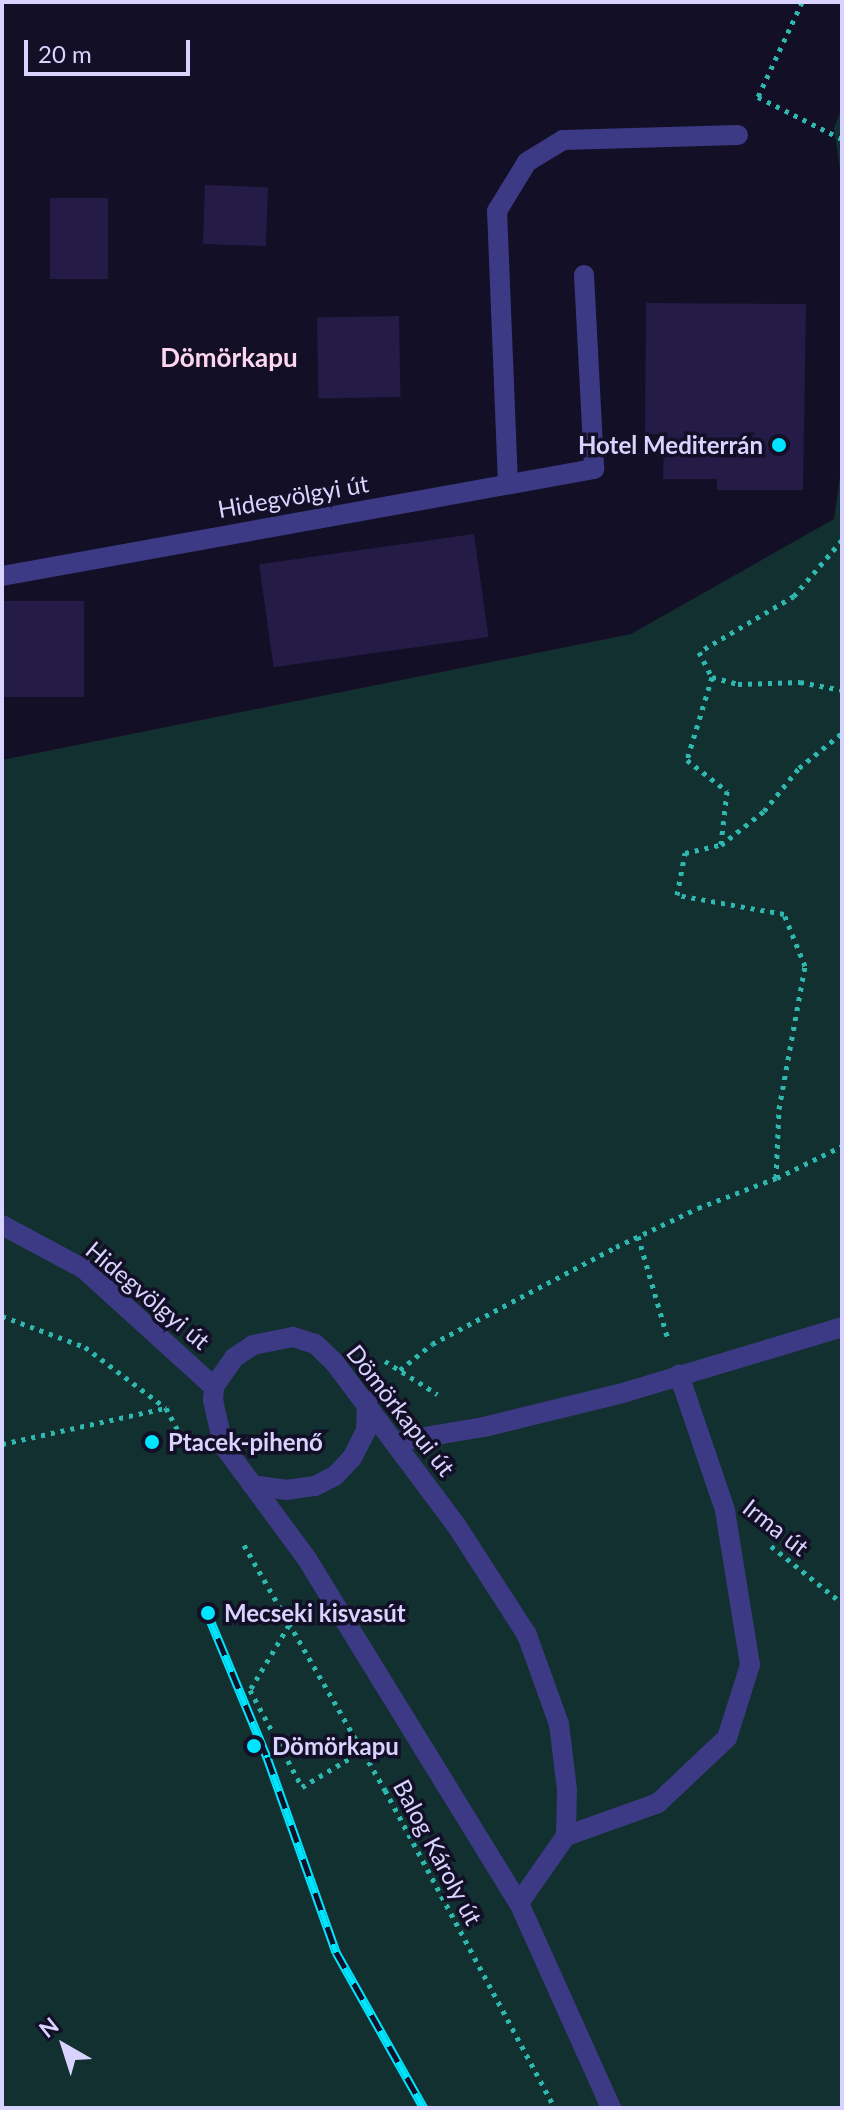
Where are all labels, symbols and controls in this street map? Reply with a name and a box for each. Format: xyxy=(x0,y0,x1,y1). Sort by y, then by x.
scale bar xyxy=(28,24,194,74)
text: 20 m xyxy=(38,39,92,68)
district label: Dömörkapu xyxy=(160,342,298,374)
place label: Hotel Mediterrán xyxy=(578,431,763,459)
marker: Hotel Mediterrán xyxy=(770,436,788,454)
street label: Hidegvölgyi út xyxy=(215,469,371,523)
street label: Hidegvölgyi út xyxy=(80,1235,216,1355)
street label: Dömörkapui út xyxy=(341,1339,461,1481)
place label: Ptacek-pihenő xyxy=(168,1428,323,1456)
marker: Ptacek-pihenő xyxy=(143,1433,161,1451)
street label: Irma út xyxy=(738,1493,814,1561)
place label: Mecseki kisvasút xyxy=(224,1599,406,1627)
marker: Mecseki kisvasút xyxy=(199,1604,217,1622)
place label: Dömörkapu xyxy=(272,1732,399,1760)
marker: Dömörkapu xyxy=(243,1735,265,1757)
street label: Balog Károly út xyxy=(388,1774,488,1930)
north arrow xyxy=(24,2006,104,2086)
text: N xyxy=(33,2011,64,2043)

